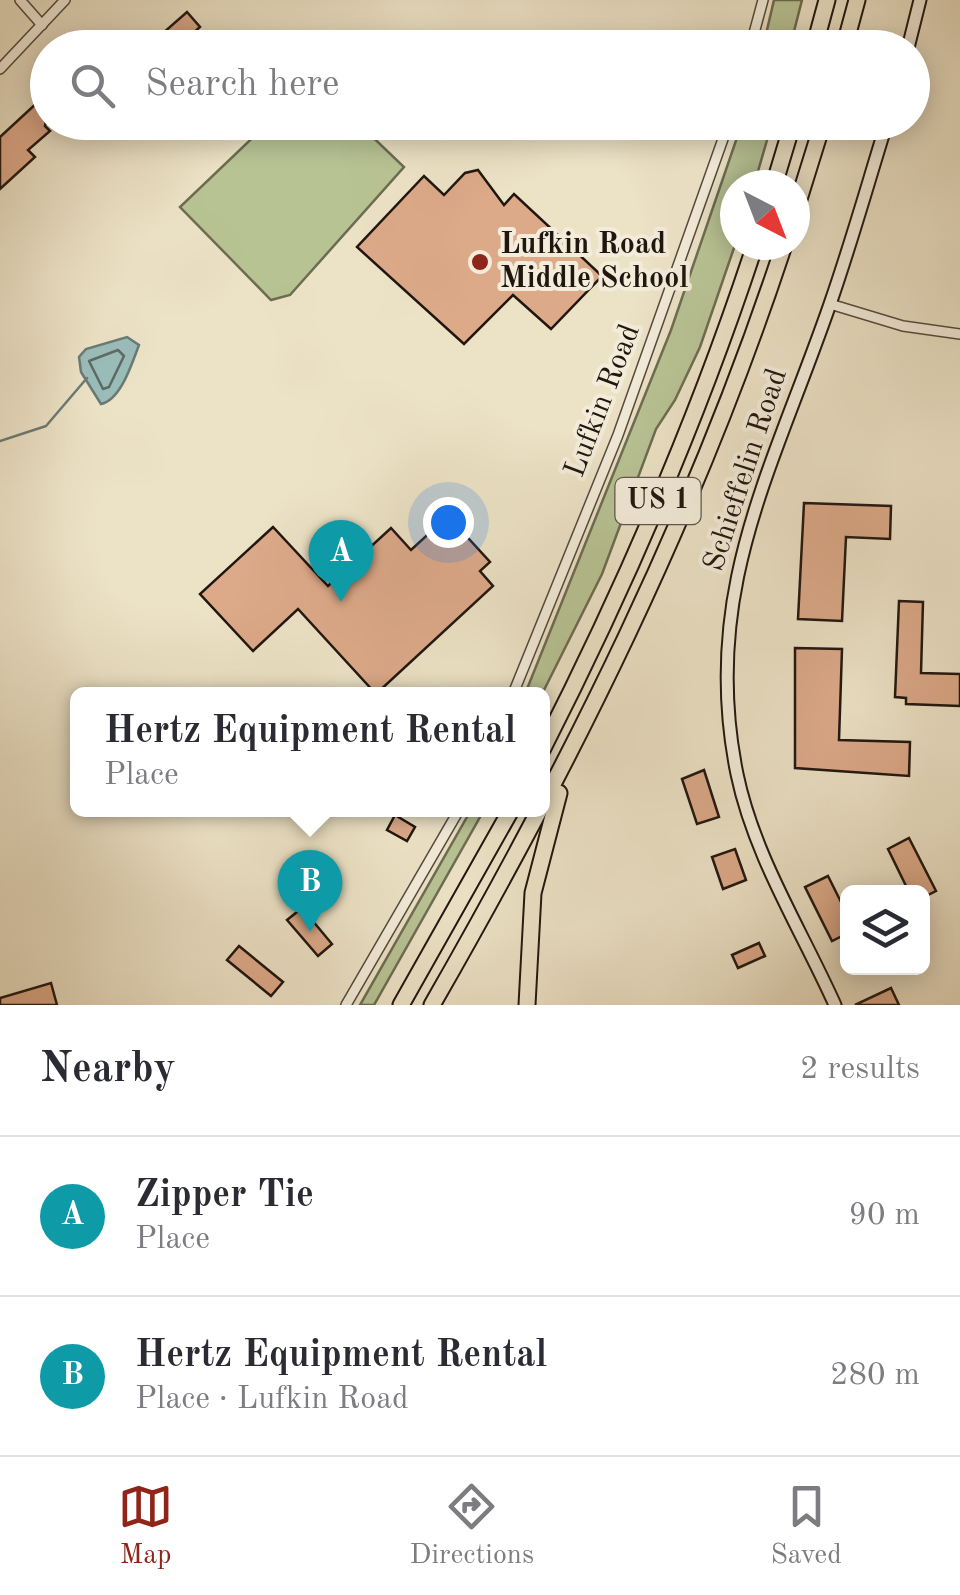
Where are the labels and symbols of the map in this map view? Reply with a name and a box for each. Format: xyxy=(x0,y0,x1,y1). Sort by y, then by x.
north arrow xyxy=(720,170,810,260)
place label: Lufkin Road Middle School xyxy=(500,230,689,294)
marker: Lufkin Road Middle School xyxy=(469,251,491,273)
street label: Lufkin Road xyxy=(560,320,646,482)
street label: Schieffelin Road xyxy=(699,365,793,575)
road number: US 1 xyxy=(616,478,700,524)
your location xyxy=(423,497,474,548)
pin: A xyxy=(308,520,374,602)
pin: B xyxy=(278,850,342,932)

